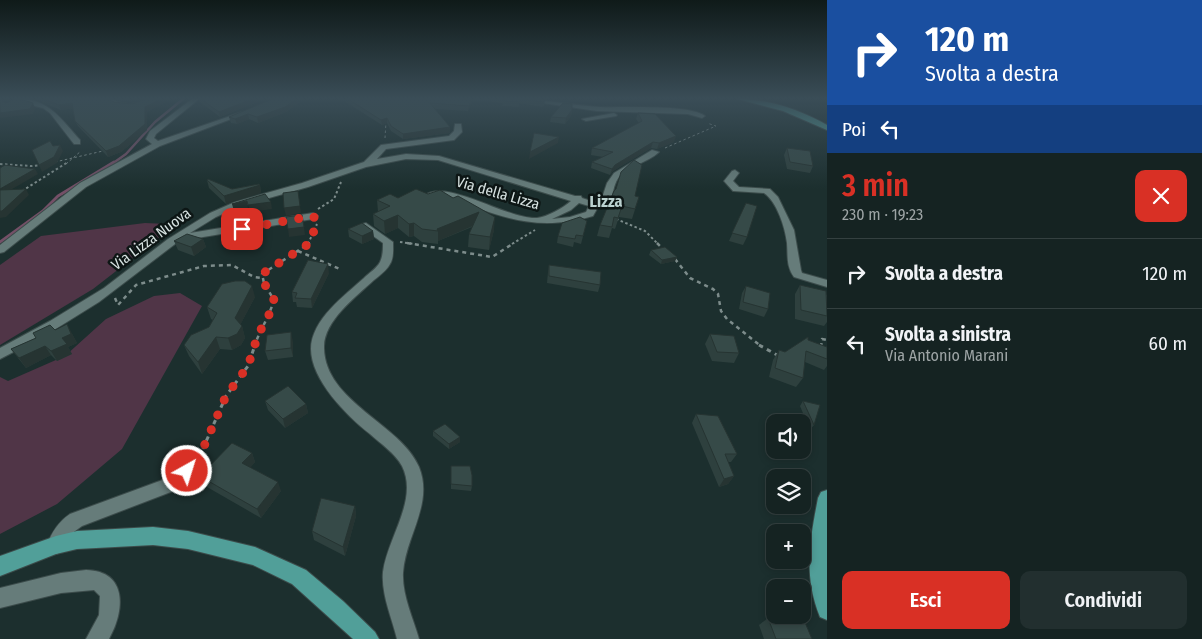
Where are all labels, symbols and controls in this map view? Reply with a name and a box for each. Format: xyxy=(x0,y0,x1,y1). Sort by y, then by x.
text: 120 m xyxy=(925,18,1009,60)
icon: right xyxy=(842,20,907,85)
text: Svolta a destra xyxy=(925,60,1059,87)
icon: left xyxy=(876,115,904,143)
text: Poi xyxy=(842,118,866,141)
text: 3 min xyxy=(842,168,909,204)
button: close xyxy=(1135,170,1187,222)
street label: Via della Lizza xyxy=(454,173,542,213)
district label: Lizza xyxy=(590,192,622,211)
street label: Via Lizza Nuova xyxy=(108,204,194,274)
text: 230 m · 19:23 xyxy=(842,205,923,224)
pin xyxy=(221,208,263,250)
icon: arrive xyxy=(228,215,256,243)
icon: right xyxy=(842,260,870,288)
text: Svolta a destra xyxy=(885,262,1003,285)
text: 120 m xyxy=(1142,262,1187,285)
text: Svolta a sinistra xyxy=(885,323,1011,346)
icon: left xyxy=(842,330,870,358)
text: 60 m xyxy=(1149,332,1187,355)
text: Via Antonio Marani xyxy=(885,346,1008,365)
map controls xyxy=(766,414,811,624)
button: sound xyxy=(766,414,811,459)
position arrow xyxy=(160,444,212,496)
button: layers xyxy=(766,469,811,514)
button: + xyxy=(766,524,811,569)
button: Esci xyxy=(842,571,1010,629)
button: Condividi xyxy=(1020,571,1187,629)
button: − xyxy=(766,579,811,624)

